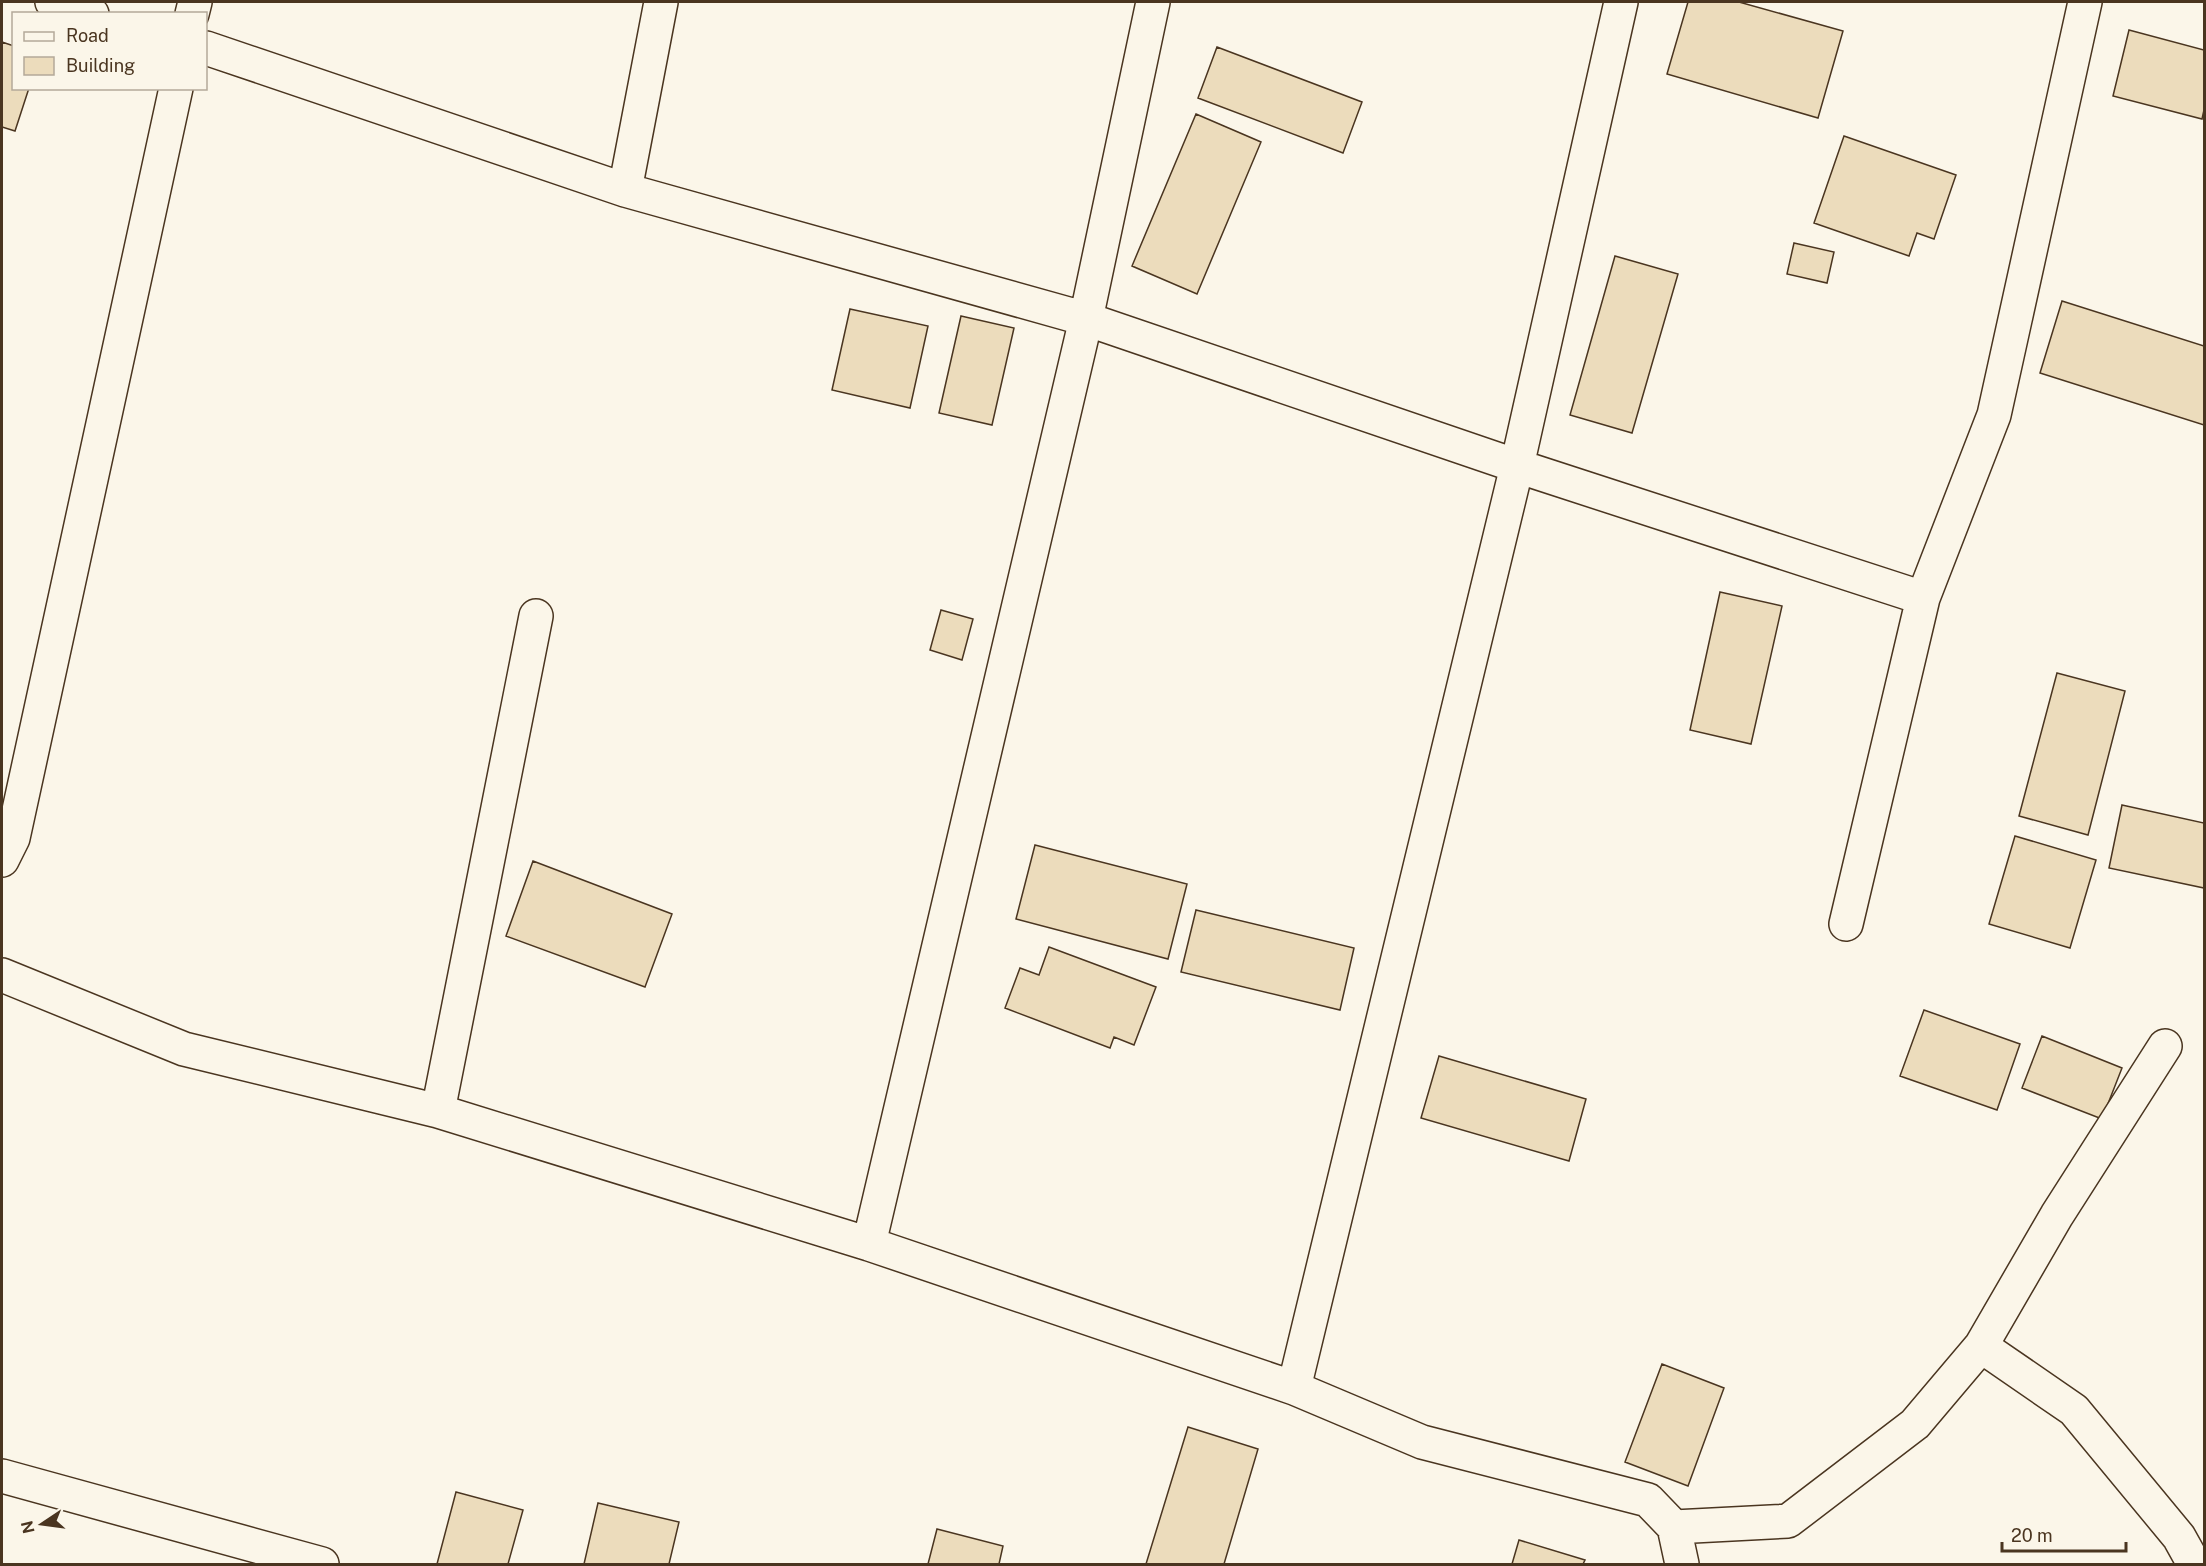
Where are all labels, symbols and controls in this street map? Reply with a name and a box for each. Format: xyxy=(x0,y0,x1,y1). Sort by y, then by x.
legend xyxy=(12,12,207,90)
text: Road xyxy=(66,25,109,46)
text: Building xyxy=(66,55,135,76)
north arrow xyxy=(12,1494,72,1554)
scale bar xyxy=(2002,1515,2126,1553)
text: N xyxy=(17,1519,39,1535)
text: 20 m xyxy=(2011,1525,2053,1546)

